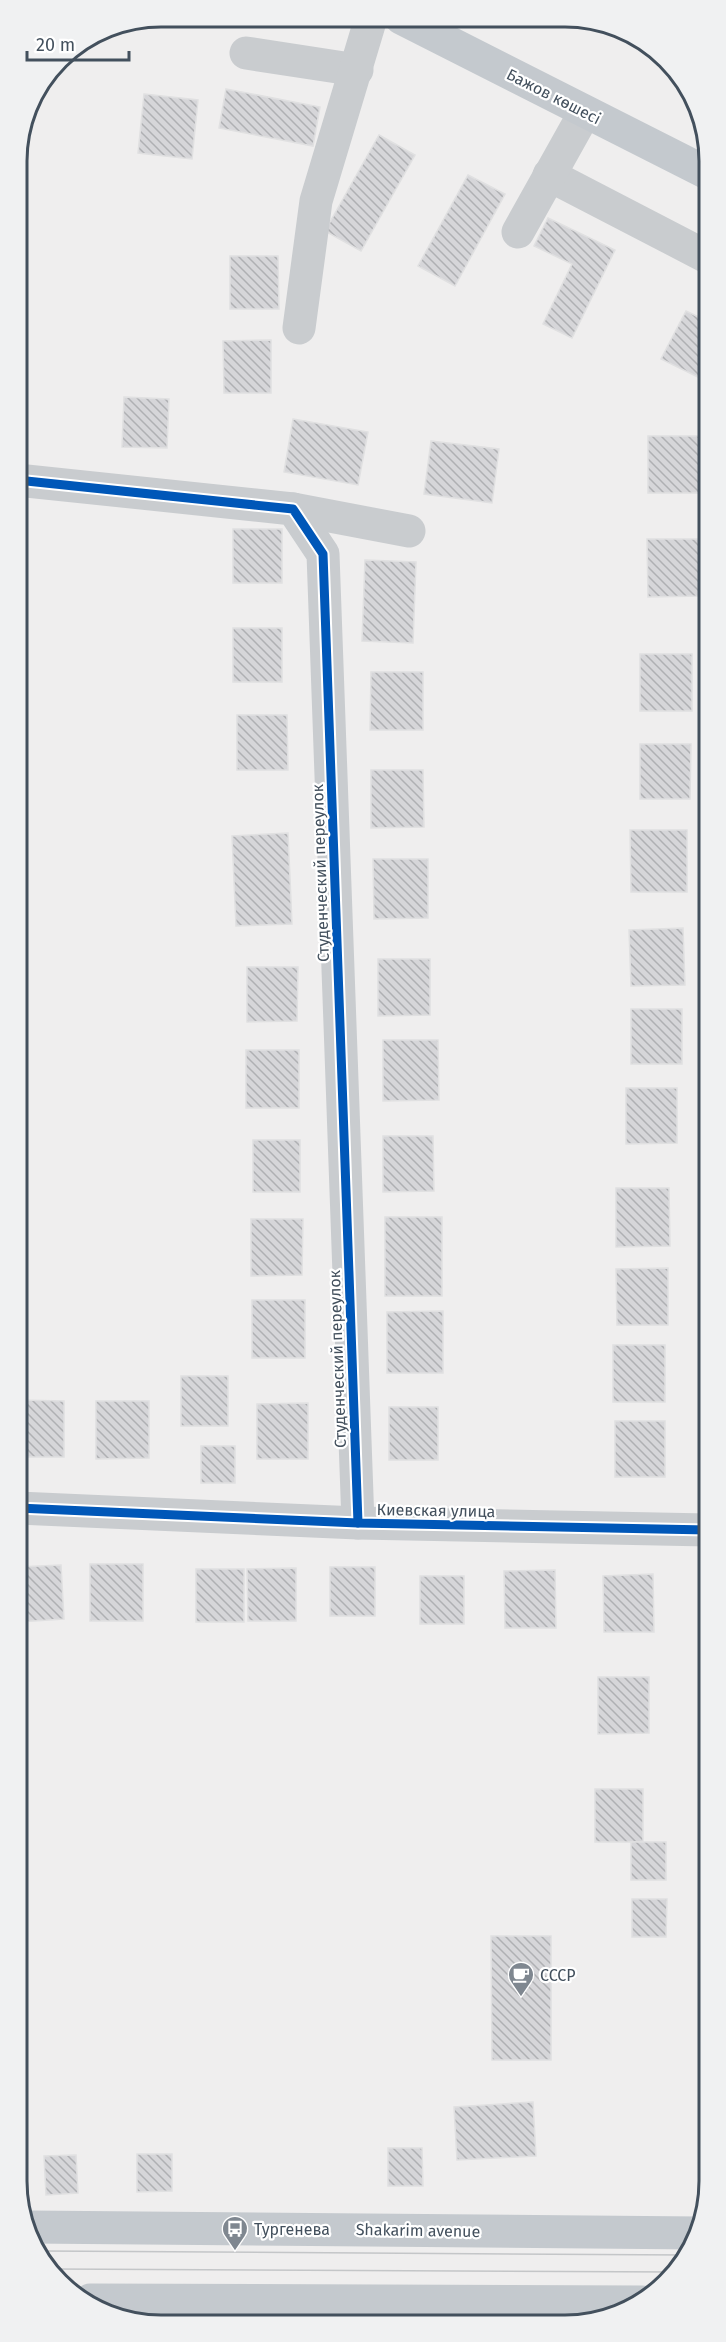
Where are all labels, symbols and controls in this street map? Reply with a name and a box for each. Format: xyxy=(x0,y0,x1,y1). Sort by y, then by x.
scale bar xyxy=(27,24,129,62)
text: 20 m xyxy=(36,34,75,56)
street label: Бажов көшесі xyxy=(504,65,604,128)
street label: Студенческий переулок xyxy=(308,783,333,962)
street label: Студенческий переулок xyxy=(325,1269,350,1448)
street label: Киевская улица xyxy=(376,1500,496,1521)
cafe icon: СССР xyxy=(506,1960,536,1998)
place label: СССР xyxy=(540,1966,576,1985)
bus stop icon: Тургенева xyxy=(220,2214,250,2252)
place label: Тургенева xyxy=(254,2220,330,2239)
street label: Shakarim avenue xyxy=(356,2220,480,2241)

